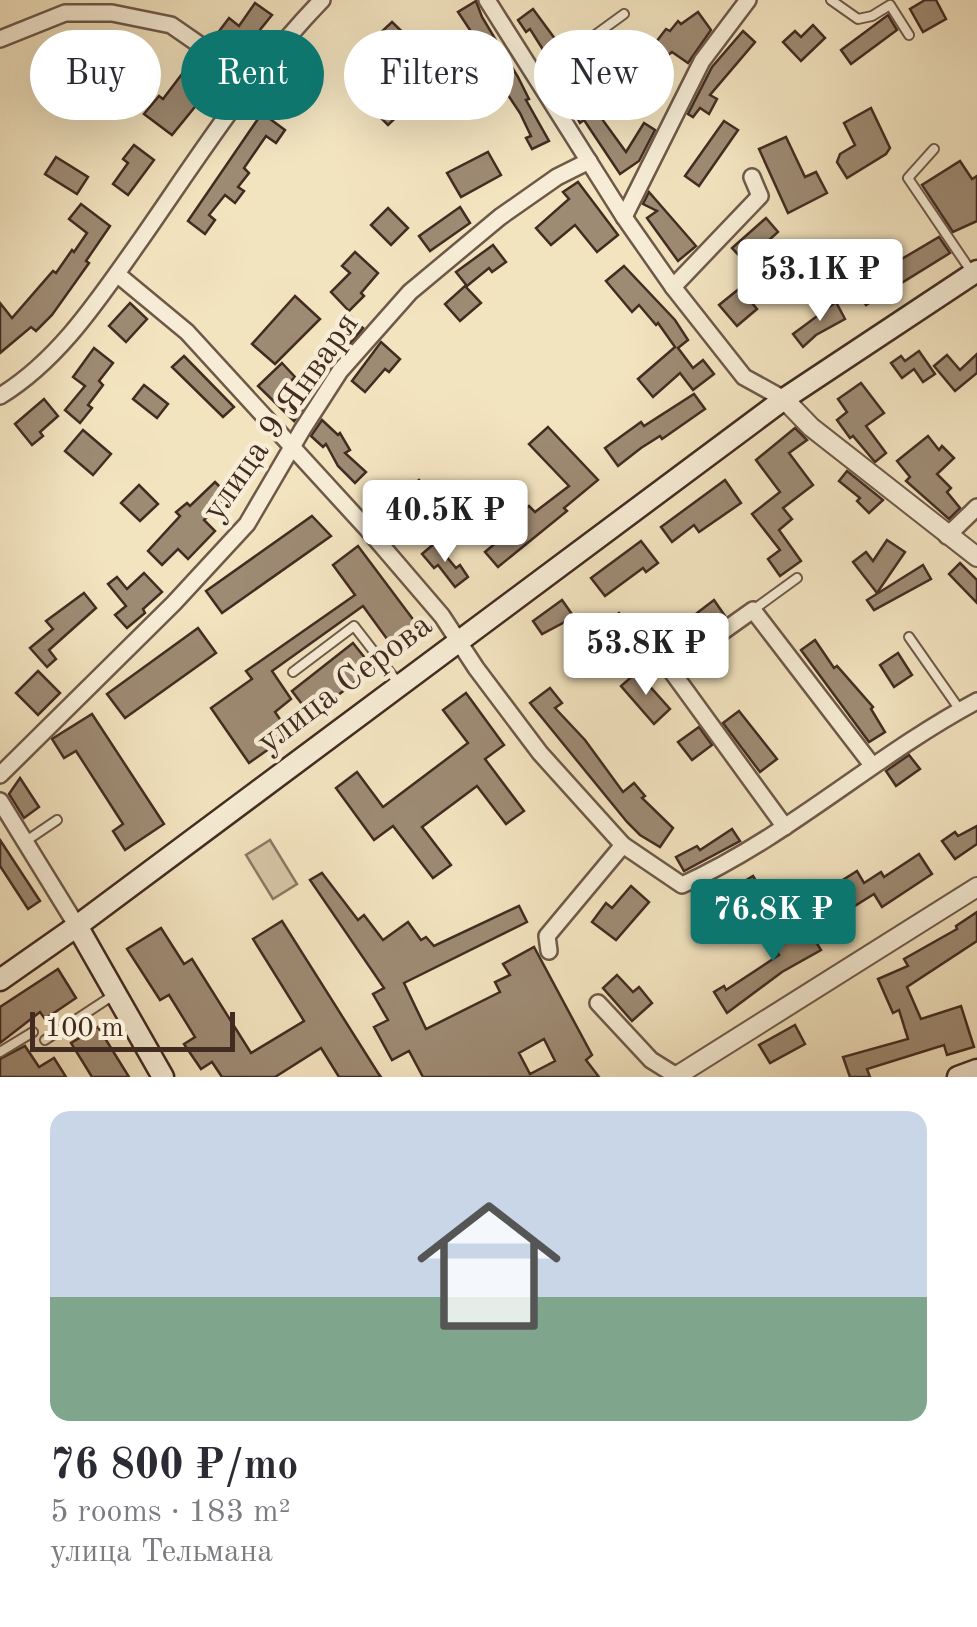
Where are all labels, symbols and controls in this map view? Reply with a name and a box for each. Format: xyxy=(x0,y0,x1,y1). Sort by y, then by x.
chip: Buy xyxy=(30,30,161,120)
chip: Rent xyxy=(181,30,324,120)
chip: Filters xyxy=(344,30,514,120)
chip: New xyxy=(534,30,674,120)
pin: 53.1K ₽ xyxy=(728,239,912,324)
text: 53.1K ₽ xyxy=(760,255,880,287)
street label: улица 9 Января xyxy=(196,307,366,527)
pin: 40.5K ₽ xyxy=(353,480,537,565)
text: 40.5K ₽ xyxy=(385,496,505,528)
street label: улица Серова xyxy=(251,607,439,761)
pin: 53.8K ₽ xyxy=(554,613,738,698)
text: 53.8K ₽ xyxy=(586,629,706,661)
pin: 76.8K ₽ xyxy=(681,879,865,964)
text: 76.8K ₽ xyxy=(713,895,833,927)
scale bar xyxy=(30,1007,235,1052)
text: 100 m xyxy=(45,1015,124,1043)
icon: home xyxy=(399,1176,579,1356)
text: 76 800 ₽/mo xyxy=(50,1446,298,1488)
text: 5 rooms · 183 m² xyxy=(50,1497,291,1529)
text: улица Тельмана xyxy=(50,1537,273,1569)

